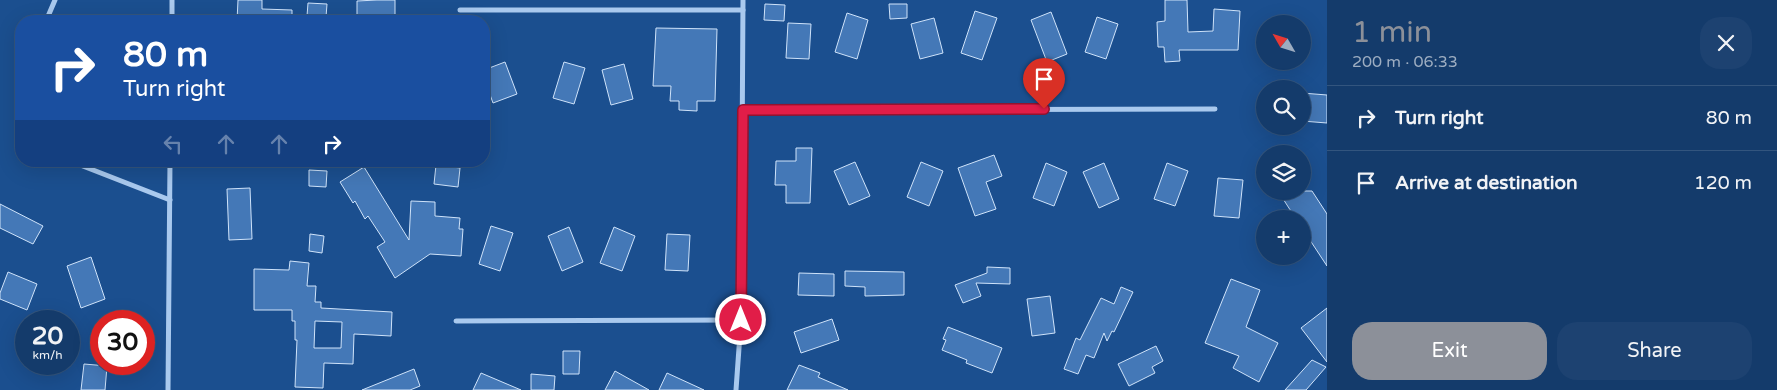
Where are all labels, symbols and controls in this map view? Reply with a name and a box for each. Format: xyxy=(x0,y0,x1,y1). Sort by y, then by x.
text: 1 min xyxy=(1352,14,1432,51)
north arrow xyxy=(1256,15,1311,70)
map controls xyxy=(1256,15,1311,265)
button: close xyxy=(1700,17,1752,69)
text: 80 m xyxy=(123,34,208,76)
icon: right xyxy=(40,35,105,100)
text: 200 m · 06:33 xyxy=(1352,52,1458,72)
pin xyxy=(1023,58,1065,109)
icon: arrive xyxy=(1030,65,1058,93)
text: Turn right xyxy=(123,76,225,102)
button: search xyxy=(1256,80,1311,135)
icon: right xyxy=(1352,104,1380,132)
text: Turn right xyxy=(1395,107,1483,129)
text: 80 m xyxy=(1706,107,1752,129)
icon: left xyxy=(159,130,187,158)
icon: ahead xyxy=(212,130,240,158)
icon: ahead xyxy=(265,130,293,158)
icon: right xyxy=(318,130,346,158)
button: layers xyxy=(1256,145,1311,200)
icon: arrive xyxy=(1352,169,1380,197)
text: Arrive at destination xyxy=(1395,172,1578,194)
text: 120 m xyxy=(1694,172,1752,194)
button: + xyxy=(1256,210,1311,265)
position arrow xyxy=(714,293,766,345)
speed limit sign: 30 xyxy=(90,310,155,375)
text: 20 xyxy=(32,321,63,351)
button: Exit xyxy=(1352,322,1547,380)
button: Share xyxy=(1557,322,1752,380)
text: km/h xyxy=(32,348,63,362)

